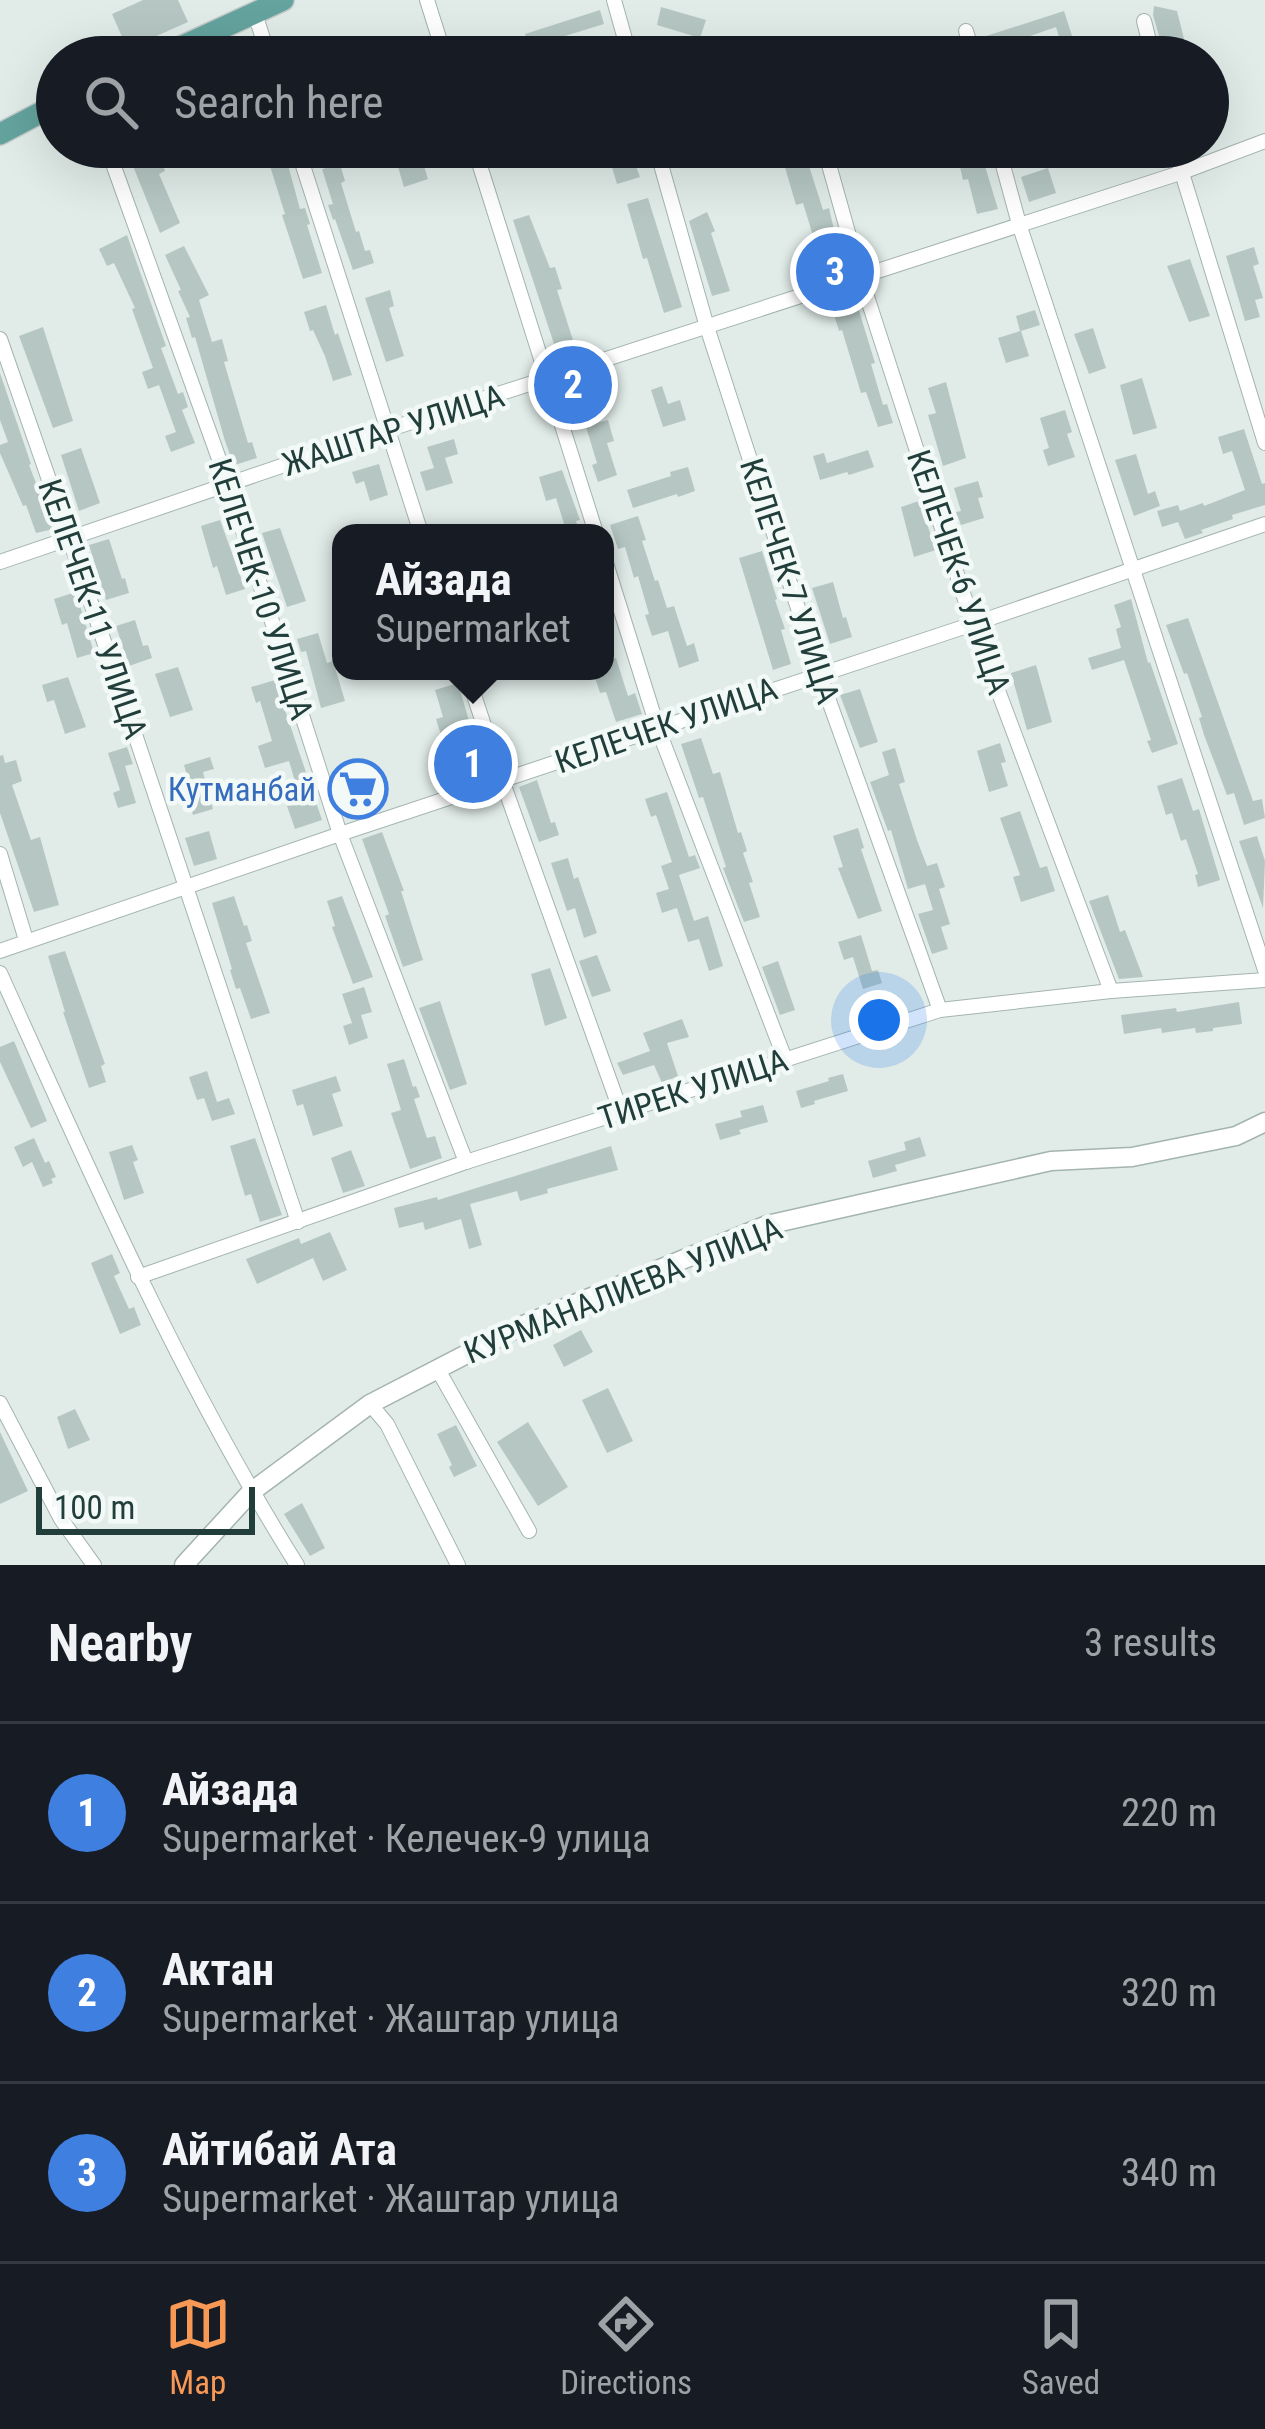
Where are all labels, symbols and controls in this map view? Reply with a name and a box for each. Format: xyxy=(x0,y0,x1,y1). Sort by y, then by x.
search box xyxy=(36,36,1229,168)
icon: search xyxy=(78,69,144,135)
text: Search here xyxy=(174,76,383,129)
pin: 3 xyxy=(796,227,874,317)
pin: 2 xyxy=(534,340,612,430)
street label: ЖАШТАР УЛИЦА xyxy=(277,376,509,484)
street label: КЕЛЕЧЕК-6 УЛИЦА xyxy=(899,445,1019,699)
street label: КЕЛЕЧЕК-7 УЛИЦА xyxy=(732,453,848,709)
street label: КЕЛЕЧЕК-10 УЛИЦА xyxy=(200,454,322,724)
street label: КЕЛЕЧЕК-11 УЛИЦА xyxy=(30,474,156,744)
popup xyxy=(332,524,614,680)
text: Айзада xyxy=(375,553,512,606)
text: Supermarket xyxy=(375,606,571,652)
street label: КЕЛЕЧЕК УЛИЦА xyxy=(550,669,782,781)
pin: 1 xyxy=(434,719,512,809)
supermarket icon: Кутманбай xyxy=(327,758,389,820)
place label: Кутманбай xyxy=(168,770,316,809)
your location xyxy=(849,990,909,1050)
street label: ТИРЕК УЛИЦА xyxy=(593,1040,793,1138)
street label: КУРМАНАЛИЕВА УЛИЦА xyxy=(458,1208,788,1372)
scale bar xyxy=(36,1481,255,1534)
text: 100 m xyxy=(54,1488,135,1527)
text: Nearby xyxy=(48,1614,192,1673)
text: 3 results xyxy=(1084,1620,1217,1666)
text: Айзада xyxy=(162,1763,299,1816)
text: 1 xyxy=(77,1790,97,1836)
text: 220 m xyxy=(1121,1790,1217,1836)
text: Supermarket · Келечек-9 улица xyxy=(162,1816,651,1862)
text: Актан xyxy=(162,1943,274,1996)
text: 2 xyxy=(77,1970,97,2016)
text: 320 m xyxy=(1121,1970,1217,2016)
text: Supermarket · Жаштар улица xyxy=(162,1996,619,2042)
text: Айтибай Ата xyxy=(162,2123,397,2176)
text: 3 xyxy=(77,2150,97,2196)
text: 340 m xyxy=(1121,2150,1217,2196)
text: Supermarket · Жаштар улица xyxy=(162,2176,619,2222)
tab: Map xyxy=(165,2291,231,2402)
tab: Directions xyxy=(560,2291,692,2402)
tab: Saved xyxy=(1022,2291,1100,2402)

